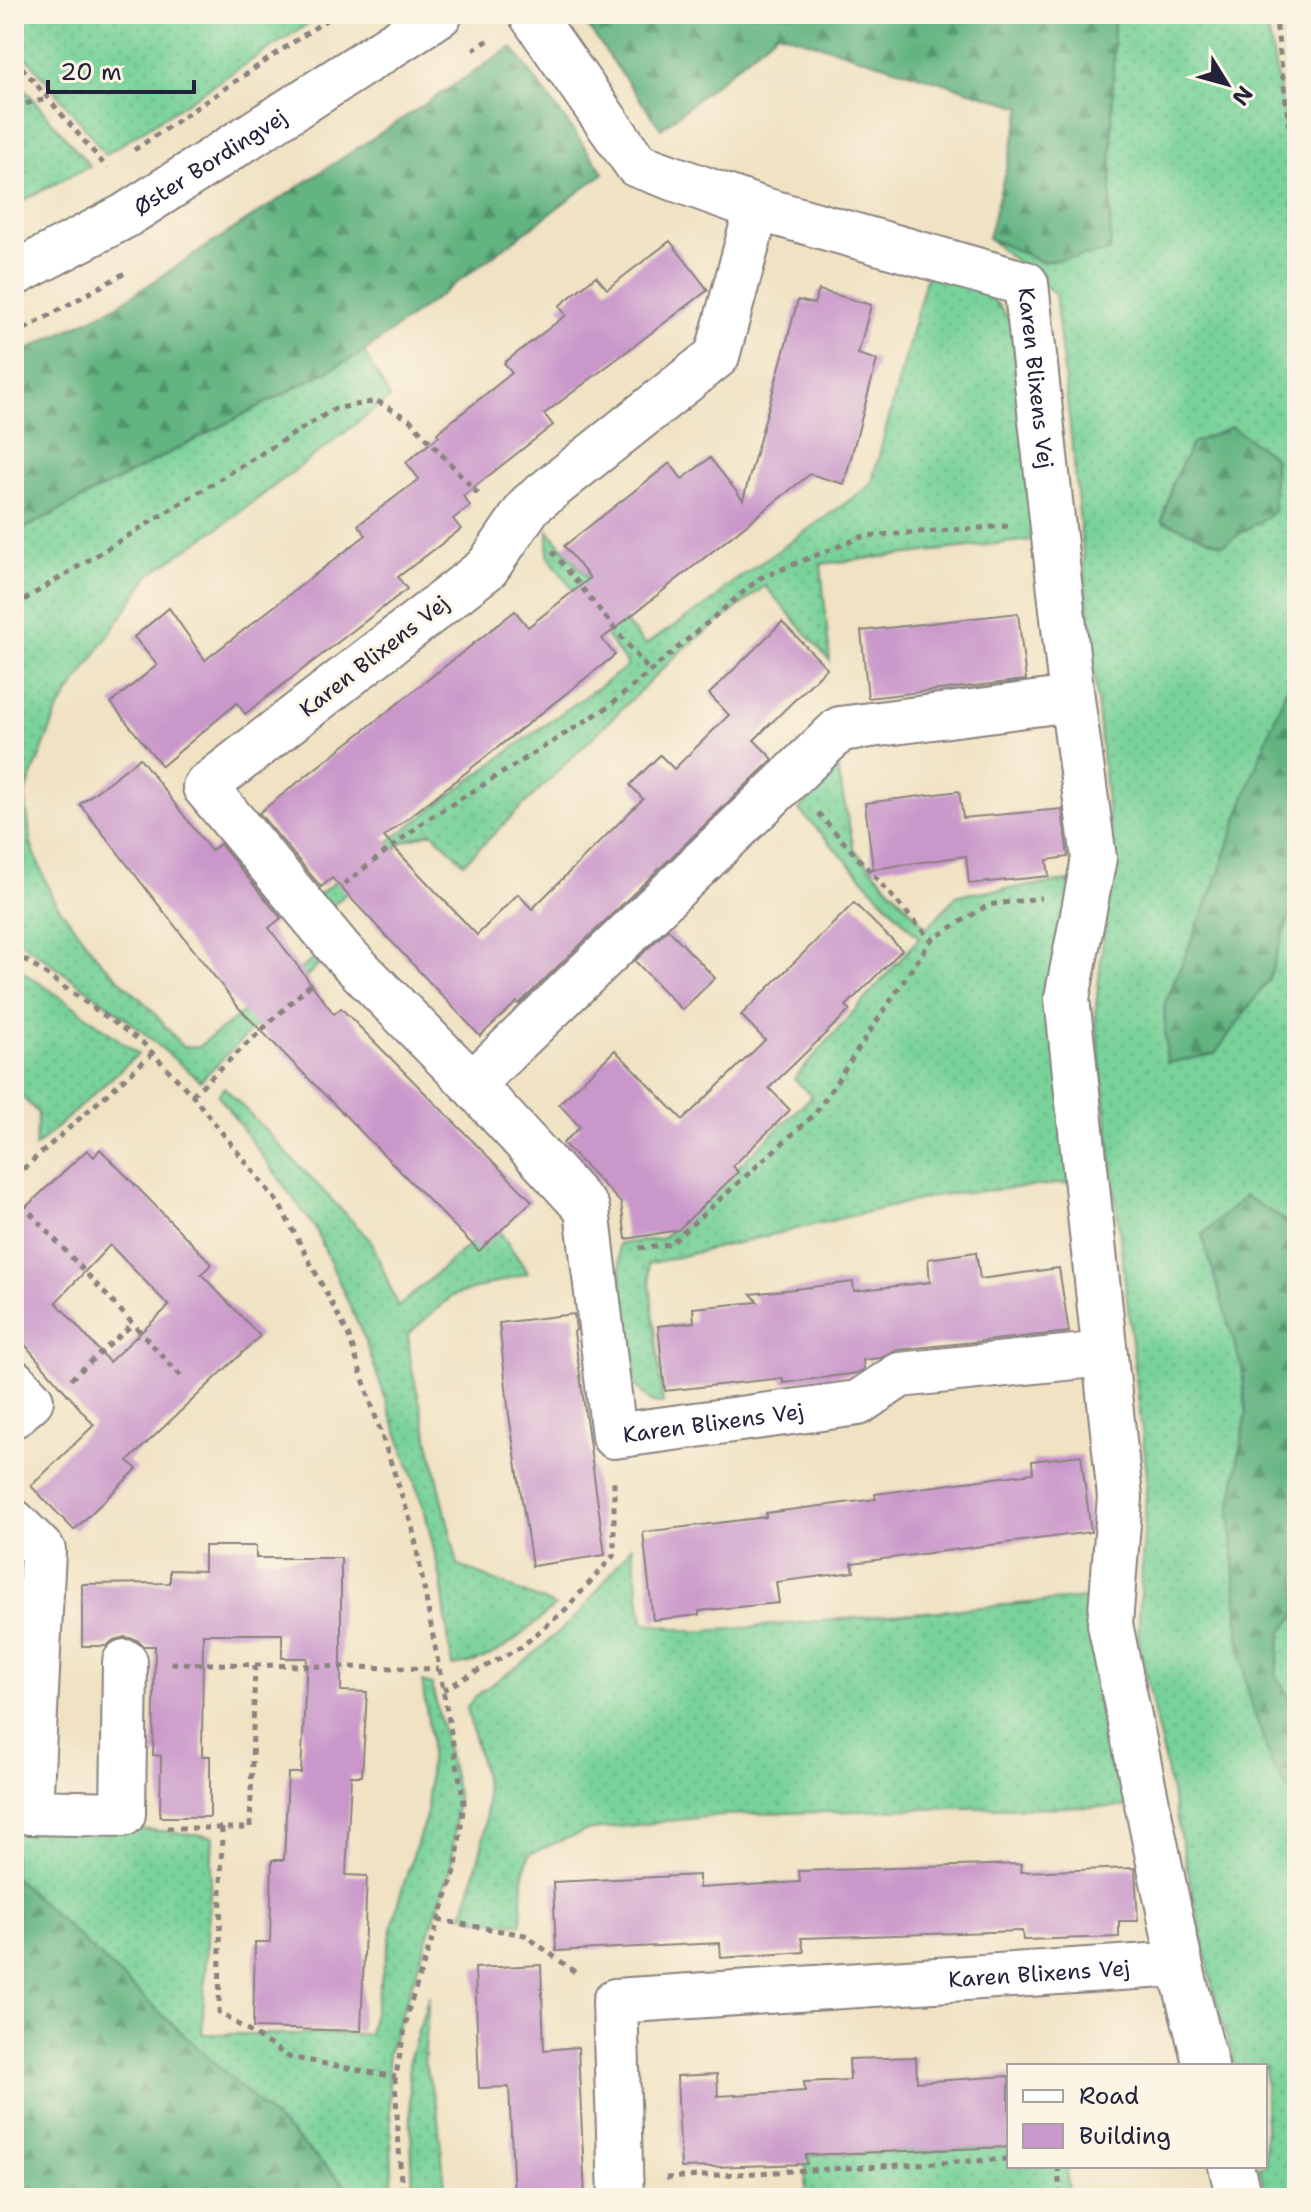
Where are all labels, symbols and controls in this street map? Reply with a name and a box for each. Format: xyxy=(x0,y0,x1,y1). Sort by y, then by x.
scale bar xyxy=(48,44,194,94)
north arrow xyxy=(1187,44,1267,124)
text: 20 m xyxy=(60,56,122,88)
text: N xyxy=(1226,80,1259,111)
street label: Øster Bordingvej xyxy=(128,102,292,221)
street label: Karen Blixens Vej xyxy=(1012,286,1061,470)
street label: Karen Blixens Vej xyxy=(293,589,455,723)
street label: Karen Blixens Vej xyxy=(621,1396,805,1449)
street label: Karen Blixens Vej xyxy=(947,1953,1131,1994)
legend xyxy=(1007,2064,1267,2168)
text: Road xyxy=(1079,2080,1139,2112)
text: Building xyxy=(1079,2120,1171,2152)

